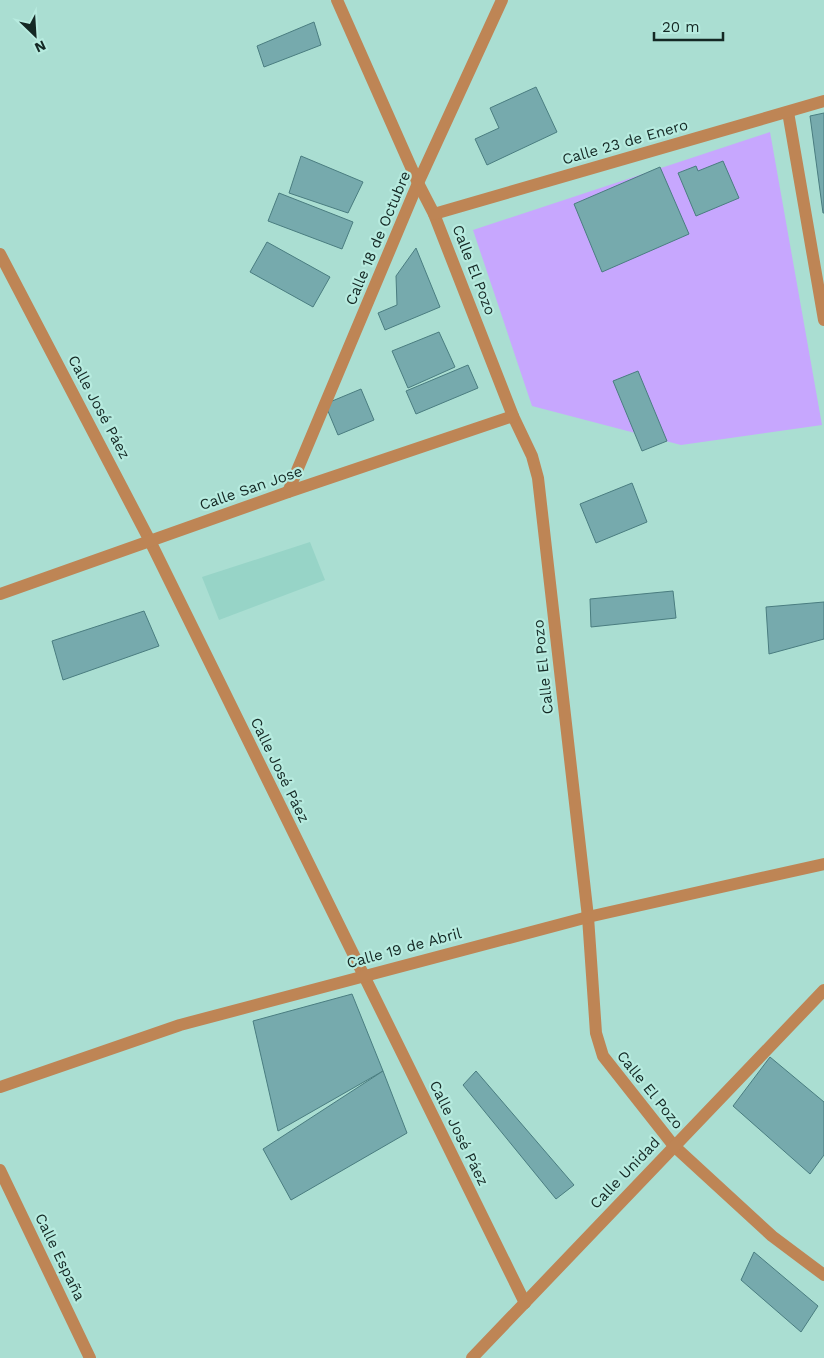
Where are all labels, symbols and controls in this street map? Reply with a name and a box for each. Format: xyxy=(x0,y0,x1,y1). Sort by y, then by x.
north arrow xyxy=(10,10,60,60)
scale bar xyxy=(654,10,723,42)
text: 20 m xyxy=(662,18,700,36)
text: N xyxy=(32,37,49,56)
street label: Calle 23 de Enero xyxy=(560,115,690,169)
street label: Calle 18 de Octubre xyxy=(342,168,414,308)
street label: Calle El Pozo xyxy=(449,222,499,318)
street label: Calle José Páez xyxy=(64,352,134,462)
street label: Calle San Jose xyxy=(197,462,305,514)
street label: Calle El Pozo xyxy=(529,619,557,715)
street label: Calle José Páez xyxy=(247,714,313,826)
street label: Calle 19 de Abril xyxy=(345,924,464,972)
street label: Calle El Pozo xyxy=(613,1047,687,1133)
street label: Calle José Páez xyxy=(426,1077,492,1189)
street label: Calle Unidad xyxy=(586,1133,664,1213)
street label: Calle España xyxy=(31,1210,89,1304)

